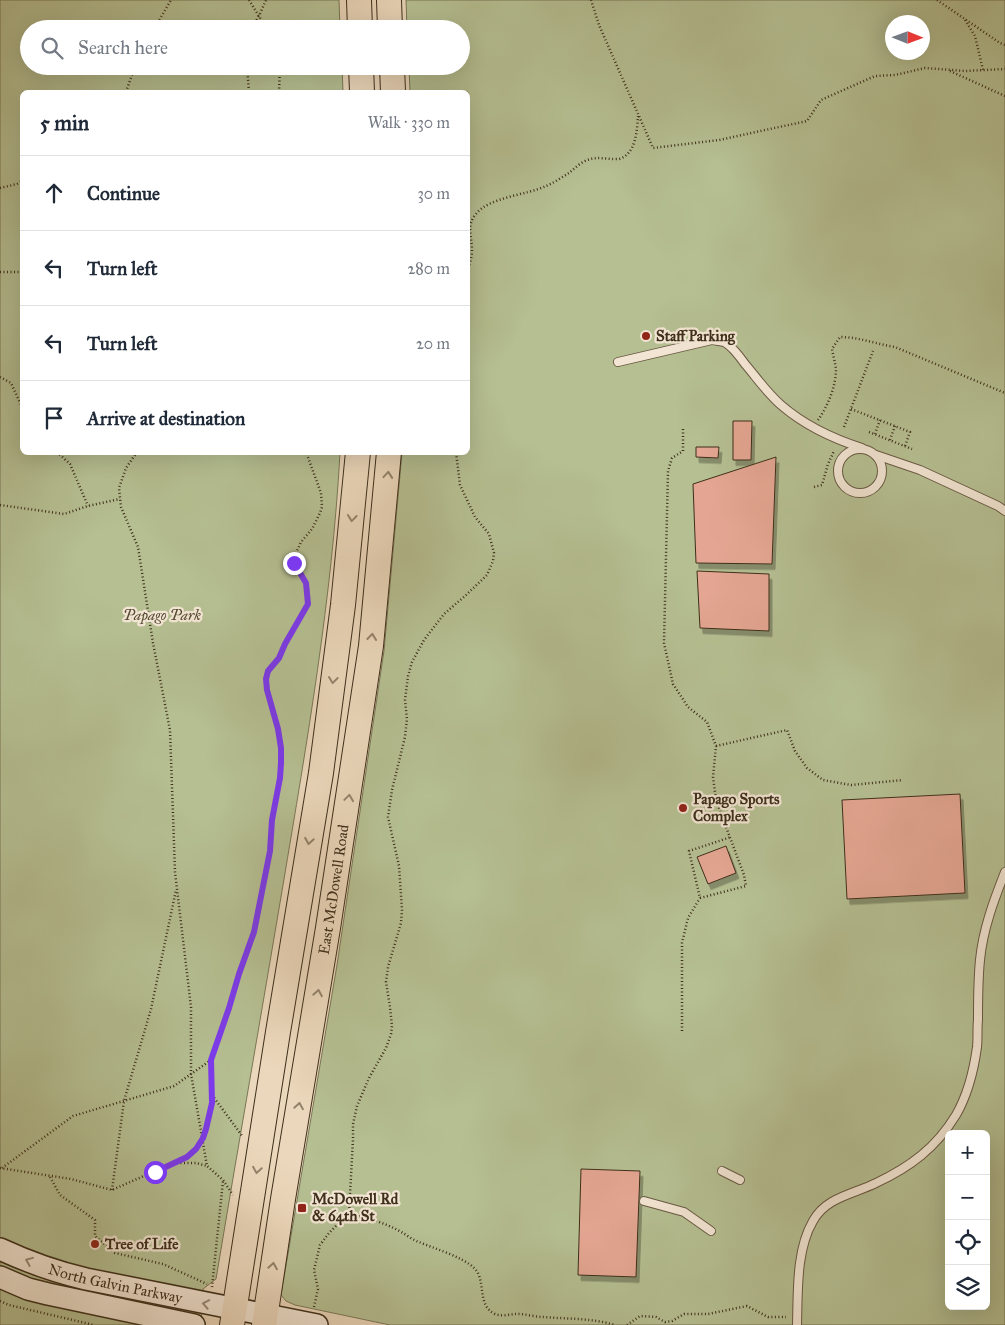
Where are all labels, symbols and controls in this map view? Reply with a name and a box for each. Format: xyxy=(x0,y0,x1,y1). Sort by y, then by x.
north arrow xyxy=(885,15,930,60)
search box xyxy=(20,20,470,75)
icon: search xyxy=(38,34,66,62)
text: Search here xyxy=(78,36,168,59)
text: 5 min xyxy=(40,110,89,136)
text: Walk · 330 m xyxy=(368,113,450,132)
icon: ahead xyxy=(40,179,68,207)
text: Continue xyxy=(87,182,160,205)
text: 30 m xyxy=(417,184,450,203)
icon: left xyxy=(40,254,68,282)
text: Turn left xyxy=(87,257,157,280)
text: 280 m xyxy=(407,259,450,278)
place label: Staff Parking xyxy=(656,327,736,346)
icon: left xyxy=(40,329,68,357)
marker: Staff Parking xyxy=(640,330,652,342)
text: Turn left xyxy=(87,332,157,355)
text: 20 m xyxy=(416,334,450,353)
icon: arrive xyxy=(40,404,68,432)
text: Arrive at destination xyxy=(87,407,245,430)
one-way arrow xyxy=(382,471,393,479)
one-way arrow xyxy=(347,515,358,523)
route end xyxy=(283,552,306,575)
park label: Papago Park xyxy=(123,606,201,625)
one-way arrow xyxy=(366,632,377,640)
one-way arrow xyxy=(328,676,339,684)
place label: Papago Sports Complex xyxy=(693,790,780,826)
one-way arrow xyxy=(343,793,353,802)
marker: Papago Sports Complex xyxy=(677,802,689,814)
street label: East McDowell Road xyxy=(315,823,353,956)
one-way arrow xyxy=(305,836,315,845)
one-way arrow xyxy=(312,988,322,997)
one-way arrow xyxy=(293,1102,303,1110)
map controls xyxy=(945,1130,990,1310)
button: + xyxy=(945,1130,990,1175)
route start xyxy=(144,1161,167,1184)
one-way arrow xyxy=(252,1165,262,1174)
button: − xyxy=(945,1175,990,1220)
place label: McDowell Rd & 64th St xyxy=(312,1190,399,1226)
marker: McDowell Rd & 64th St xyxy=(296,1202,308,1214)
button: locate xyxy=(945,1220,990,1265)
place label: Tree of Life xyxy=(104,1235,179,1253)
marker: Tree of Life xyxy=(89,1238,101,1250)
one-way arrow xyxy=(25,1257,34,1268)
street label: North Galvin Parkway xyxy=(46,1260,185,1307)
one-way arrow xyxy=(267,1262,277,1271)
button: layers xyxy=(945,1265,990,1310)
one-way arrow xyxy=(201,1299,210,1309)

